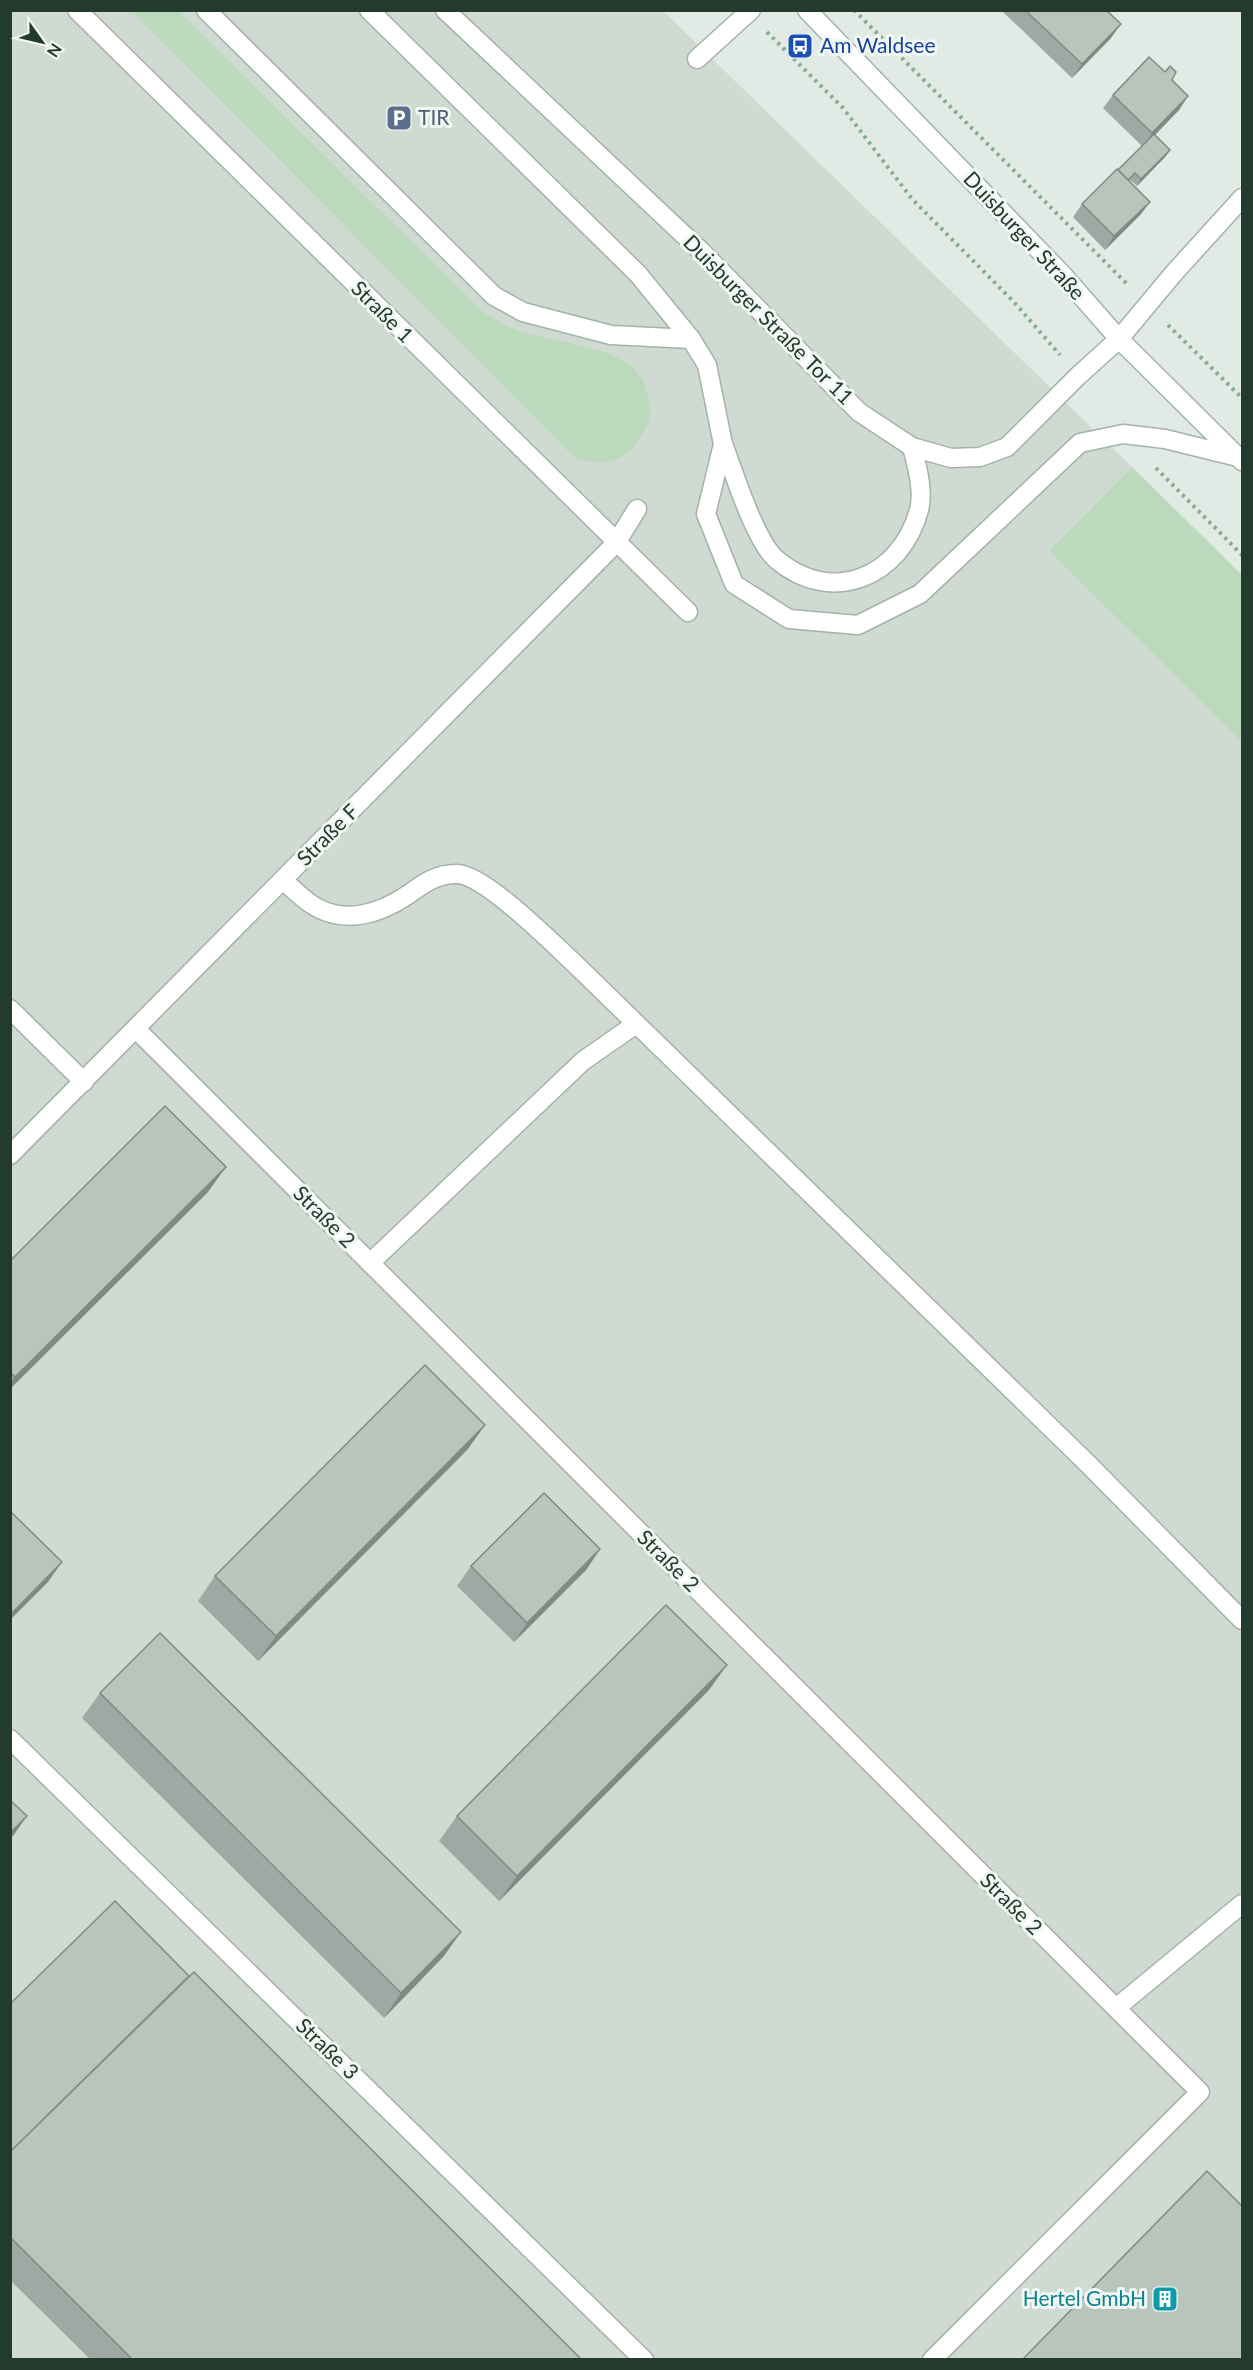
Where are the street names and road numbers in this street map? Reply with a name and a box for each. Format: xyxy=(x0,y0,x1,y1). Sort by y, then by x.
street label: Duisburger Straße xyxy=(959,166,1091,304)
street label: Duisburger Straße Tor 11 xyxy=(679,229,859,409)
street label: Straße 1 xyxy=(347,275,419,347)
street label: Straße F xyxy=(291,798,363,870)
street label: Straße 2 xyxy=(289,1180,361,1252)
street label: Straße 2 xyxy=(633,1524,705,1596)
street label: Straße 2 xyxy=(976,1867,1048,1939)
street label: Straße 3 xyxy=(292,2012,364,2084)

